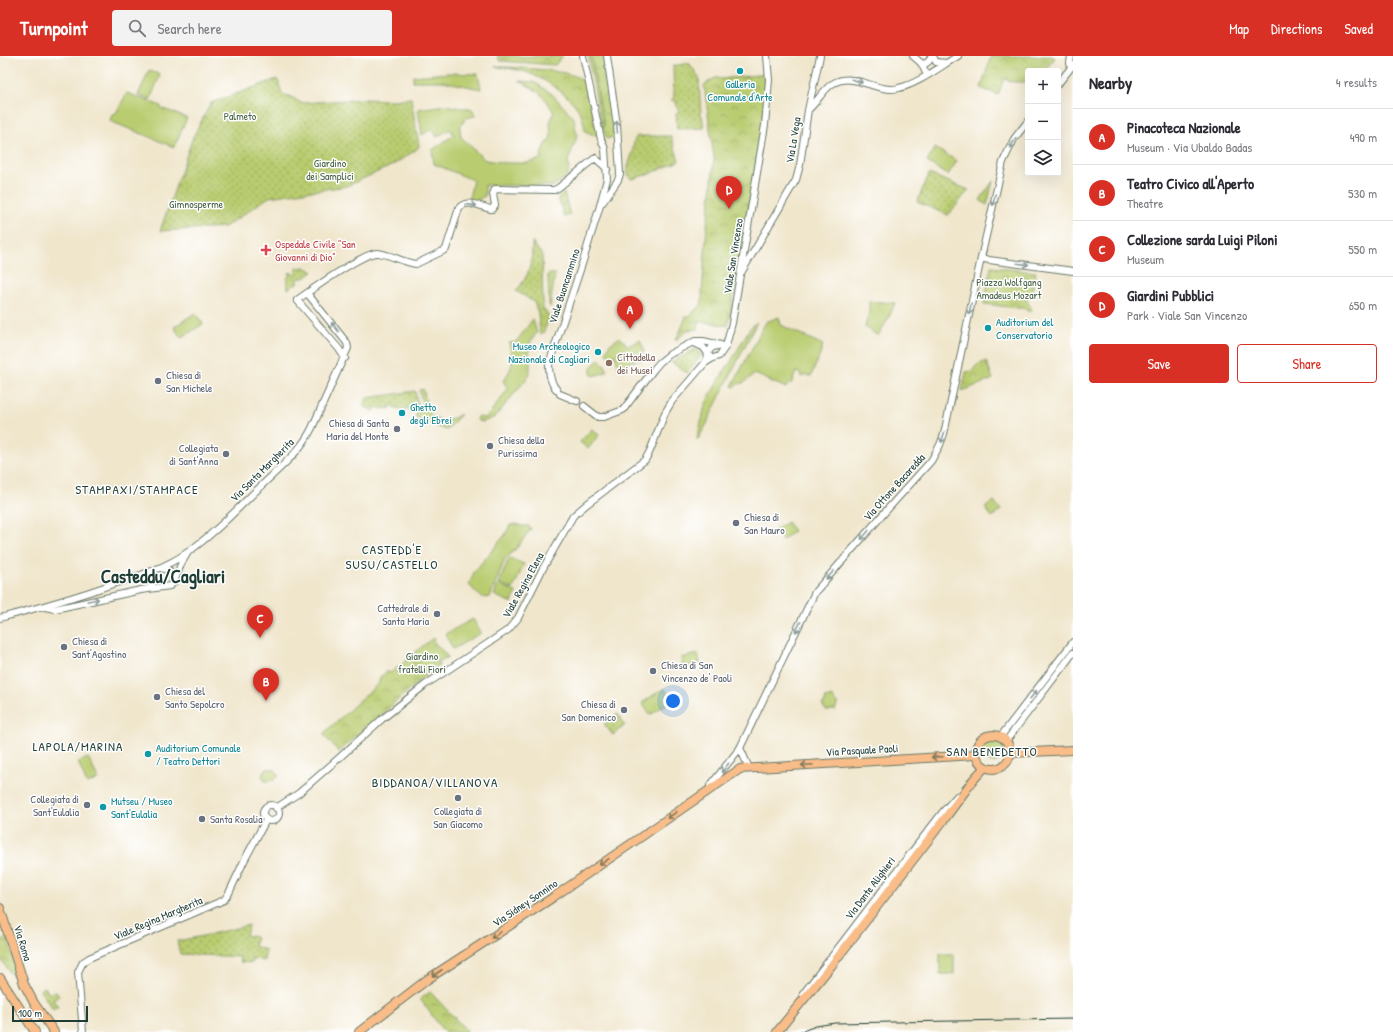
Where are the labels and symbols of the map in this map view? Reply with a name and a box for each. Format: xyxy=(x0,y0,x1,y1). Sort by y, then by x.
marker: Galleria Comunale d'Arte xyxy=(735,66,745,76)
place label: Galleria Comunale d'Arte xyxy=(707,77,773,104)
one-way arrow xyxy=(851,78,864,85)
park label: Palmeto xyxy=(224,109,257,123)
street label: Via La Vega xyxy=(782,115,804,164)
one-way arrow xyxy=(613,121,620,134)
one-way arrow xyxy=(1008,137,1016,149)
park label: Giardino dei Samplici xyxy=(306,156,354,183)
pin: D xyxy=(716,176,742,209)
one-way arrow xyxy=(990,193,997,206)
park label: Gimnosperme xyxy=(169,197,224,211)
one-way arrow xyxy=(465,201,478,209)
street label: Viale San Vincenzo xyxy=(720,217,746,295)
place label: Ospedale Civile "San Giovanni di Dio" xyxy=(275,237,356,264)
marker: Ospedale Civile "San Giovanni di Dio" xyxy=(260,244,272,256)
street label: Viale Buoncammino xyxy=(545,246,583,325)
one-way arrow xyxy=(1016,261,1029,268)
park label: Piazza Wolfgang Amadeus Mozart xyxy=(976,275,1042,302)
pin: A xyxy=(617,296,643,329)
one-way arrow xyxy=(966,303,974,316)
place label: Auditorium del Conservatorio xyxy=(996,315,1054,342)
one-way arrow xyxy=(330,322,339,333)
marker: Auditorium del Conservatorio xyxy=(983,323,993,333)
place label: Museo Archeologico Nazionale di Cagliari xyxy=(508,339,591,366)
marker: Museo Archeologico Nazionale di Cagliari xyxy=(593,347,603,357)
place label: Cittadella dei Musei xyxy=(617,350,656,377)
marker: Cittadella dei Musei xyxy=(604,358,614,368)
place label: Chiesa di San Michele xyxy=(166,368,213,395)
marker: Chiesa di San Michele xyxy=(153,376,163,386)
place label: Ghetto degli Ebrei xyxy=(410,400,452,427)
marker: Ghetto degli Ebrei xyxy=(397,408,407,418)
place label: Chiesa di Santa Maria del Monte xyxy=(326,416,390,443)
marker: Chiesa di Santa Maria del Monte xyxy=(392,424,402,434)
one-way arrow xyxy=(939,430,946,443)
place label: Chiesa della Purissima xyxy=(498,433,545,460)
street label: Via Santa Margherita xyxy=(227,435,297,505)
place label: Collegiata di Sant'Anna xyxy=(169,441,219,468)
marker: Chiesa della Purissima xyxy=(485,441,495,451)
marker: Collegiata di Sant'Anna xyxy=(221,449,231,459)
street label: Via Ottone Bacaredda xyxy=(860,450,928,523)
district label: STAMPAXI/STAMPACE xyxy=(75,480,199,498)
place label: Chiesa di San Mauro xyxy=(744,510,785,537)
marker: Chiesa di San Mauro xyxy=(731,518,741,528)
one-way arrow xyxy=(860,530,869,540)
district label: CASTEDD'E SUSU/CASTELLO xyxy=(346,540,438,573)
street label: Viale Regina Elena xyxy=(499,549,547,620)
district label: Casteddu/Cagliari xyxy=(101,563,225,590)
one-way arrow xyxy=(825,570,834,580)
one-way arrow xyxy=(86,596,99,604)
place label: Cattedrale di Santa Maria xyxy=(377,601,430,628)
pin: C xyxy=(247,605,273,638)
marker: Cattedrale di Santa Maria xyxy=(432,609,442,619)
one-way arrow xyxy=(794,620,801,632)
place label: Chiesa di Sant'Agostino xyxy=(72,634,127,661)
marker: Chiesa di Sant'Agostino xyxy=(59,642,69,652)
park label: Giardino fratelli Fiori xyxy=(398,649,446,676)
place label: Chiesa di San Vincenzo de' Paoli xyxy=(661,658,732,685)
marker: Chiesa di San Vincenzo de' Paoli xyxy=(648,666,658,676)
pin: B xyxy=(253,668,279,701)
place label: Chiesa del Santo Sepolcro xyxy=(165,684,225,711)
one-way arrow xyxy=(1029,689,1037,700)
your location xyxy=(663,691,683,711)
marker: Chiesa del Santo Sepolcro xyxy=(152,692,162,702)
place label: Chiesa di San Domenico xyxy=(561,697,617,724)
marker: Chiesa di San Domenico xyxy=(619,705,629,715)
district label: LAPOLA/MARINA xyxy=(33,737,123,755)
place label: Auditorium Comunale / Teatro Dettori xyxy=(156,741,241,768)
street label: Via Pasquale Paoli xyxy=(825,741,899,759)
district label: SAN BENEDETTO xyxy=(946,742,1038,760)
marker: Auditorium Comunale / Teatro Dettori xyxy=(143,749,153,759)
one-way arrow xyxy=(931,754,944,761)
one-way arrow xyxy=(801,761,814,768)
one-way arrow xyxy=(721,763,729,774)
district label: BIDDANOA/VILLANOVA xyxy=(372,773,498,791)
place label: Collegiata di Sant'Eulalia xyxy=(30,792,80,819)
marker: Collegiata di San Giacomo xyxy=(453,793,463,803)
place label: Mutseu / Museo Sant'Eulalia xyxy=(111,794,173,821)
marker: Collegiata di Sant'Eulalia xyxy=(82,800,92,810)
marker: Mutseu / Museo Sant'Eulalia xyxy=(98,802,108,812)
place label: Collegiata di San Giacomo xyxy=(433,804,483,831)
one-way arrow xyxy=(667,811,678,819)
place label: Santa Rosalia xyxy=(210,812,263,826)
marker: Santa Rosalia xyxy=(197,814,207,824)
street label: Via Dante Alighieri xyxy=(842,854,898,922)
one-way arrow xyxy=(599,858,610,866)
street label: Via Sidney Sonnino xyxy=(490,876,561,930)
street label: Viale Regina Margherita xyxy=(111,893,205,943)
street label: Via Roma xyxy=(11,923,35,963)
one-way arrow xyxy=(491,931,502,939)
one-way arrow xyxy=(432,969,443,977)
scale bar xyxy=(12,1004,88,1023)

